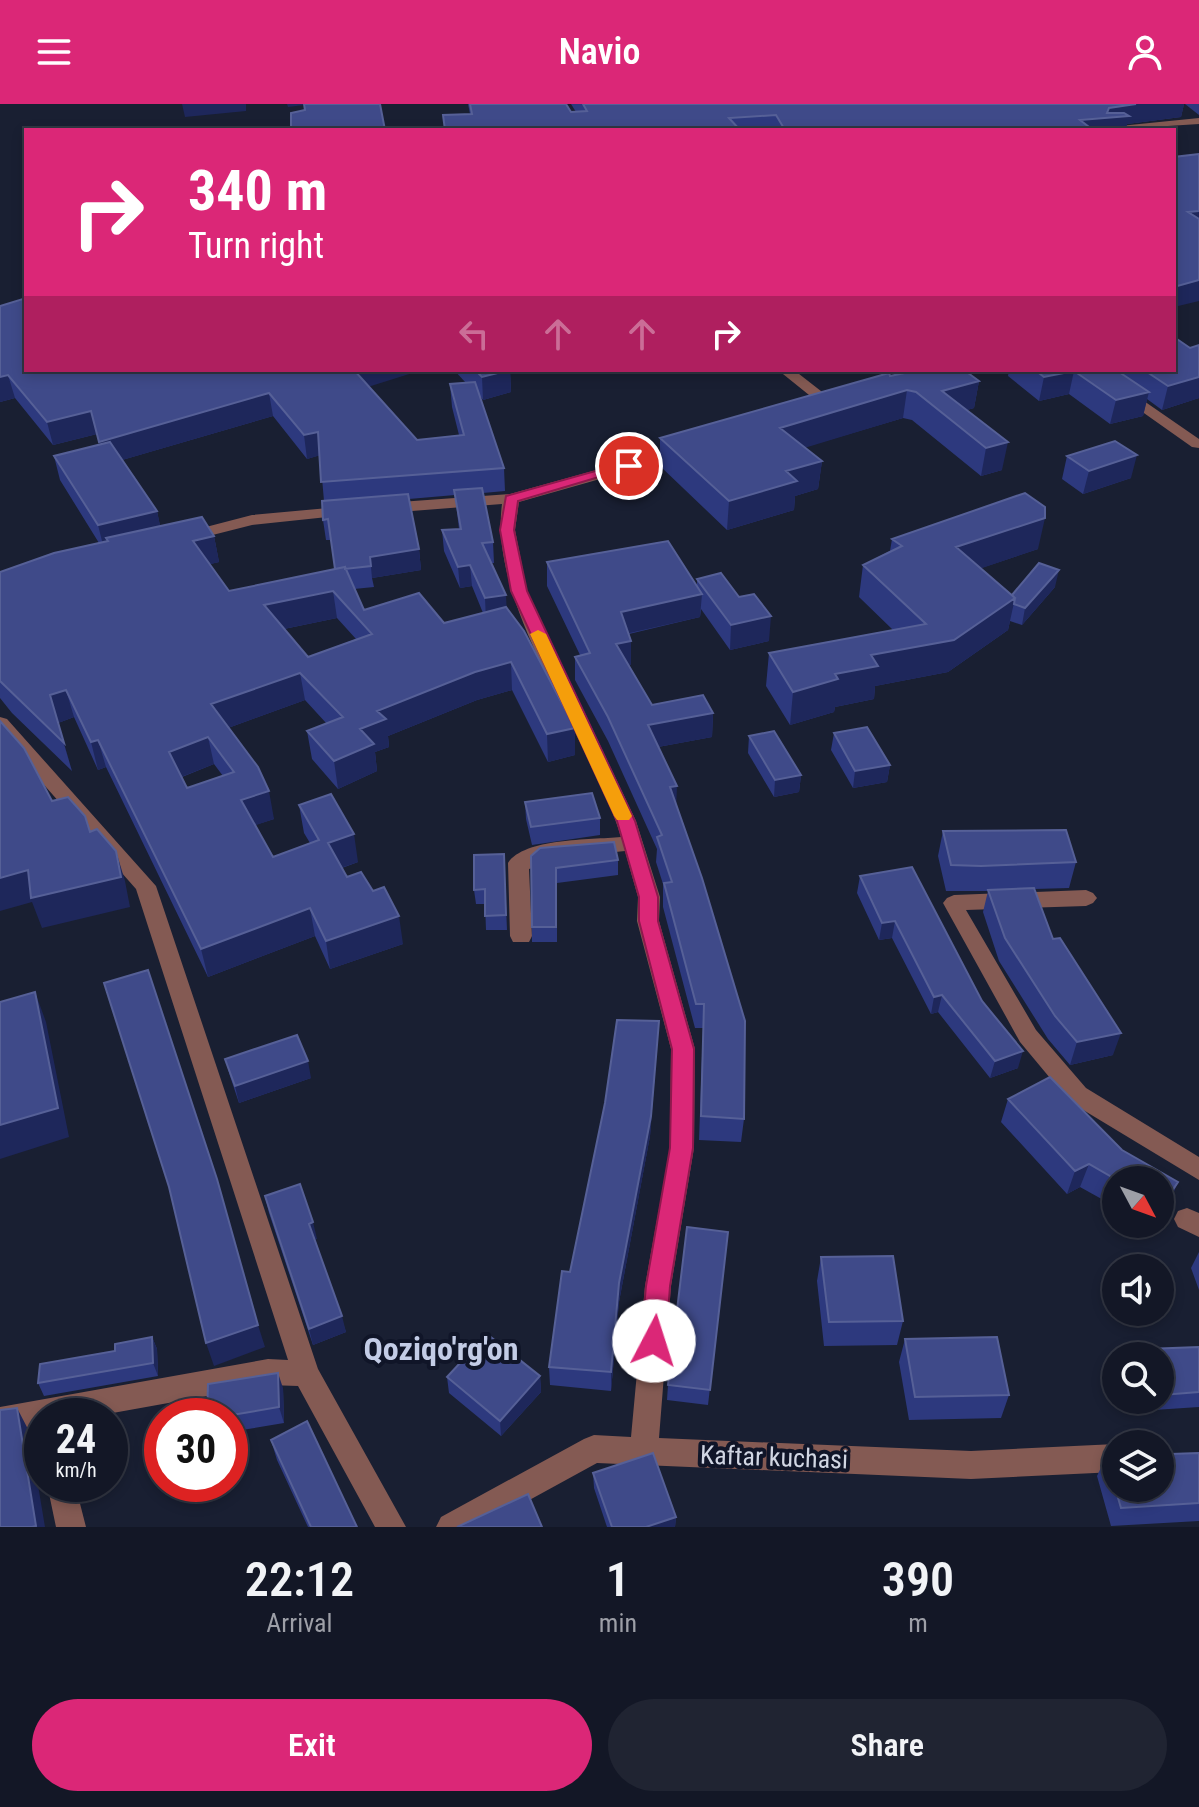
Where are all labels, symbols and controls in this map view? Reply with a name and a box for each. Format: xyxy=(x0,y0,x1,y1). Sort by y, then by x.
icon: menu xyxy=(32,30,76,74)
icon: person xyxy=(1123,30,1167,74)
text: Navio xyxy=(559,31,640,73)
text: 340 m xyxy=(188,158,327,224)
icon: right xyxy=(56,160,160,264)
text: Turn right xyxy=(188,225,324,267)
icon: left xyxy=(452,312,496,356)
icon: ahead xyxy=(536,312,580,356)
icon: ahead xyxy=(620,312,664,356)
icon: right xyxy=(704,312,748,356)
pin xyxy=(595,432,663,500)
icon: arrive xyxy=(607,444,651,488)
north arrow xyxy=(1102,1166,1174,1238)
map controls xyxy=(1102,1166,1174,1502)
button: sound xyxy=(1102,1254,1174,1326)
position arrow xyxy=(612,1299,696,1383)
district label: Qoziqo'rg'on xyxy=(364,1330,518,1368)
button: search xyxy=(1102,1342,1174,1414)
speed limit sign: 30 xyxy=(144,1398,248,1502)
text: 24 xyxy=(56,1416,96,1463)
button: layers xyxy=(1102,1430,1174,1502)
street label: Kaftar kuchasi xyxy=(700,1439,848,1475)
text: km/h xyxy=(55,1458,97,1482)
text: 22:12 xyxy=(245,1551,354,1608)
text: 1 xyxy=(606,1551,630,1608)
text: 390 xyxy=(882,1551,954,1608)
text: Arrival xyxy=(266,1608,333,1638)
text: min xyxy=(599,1608,637,1638)
text: m xyxy=(908,1608,928,1638)
button: Exit xyxy=(32,1699,592,1791)
button: Share xyxy=(608,1699,1167,1791)

